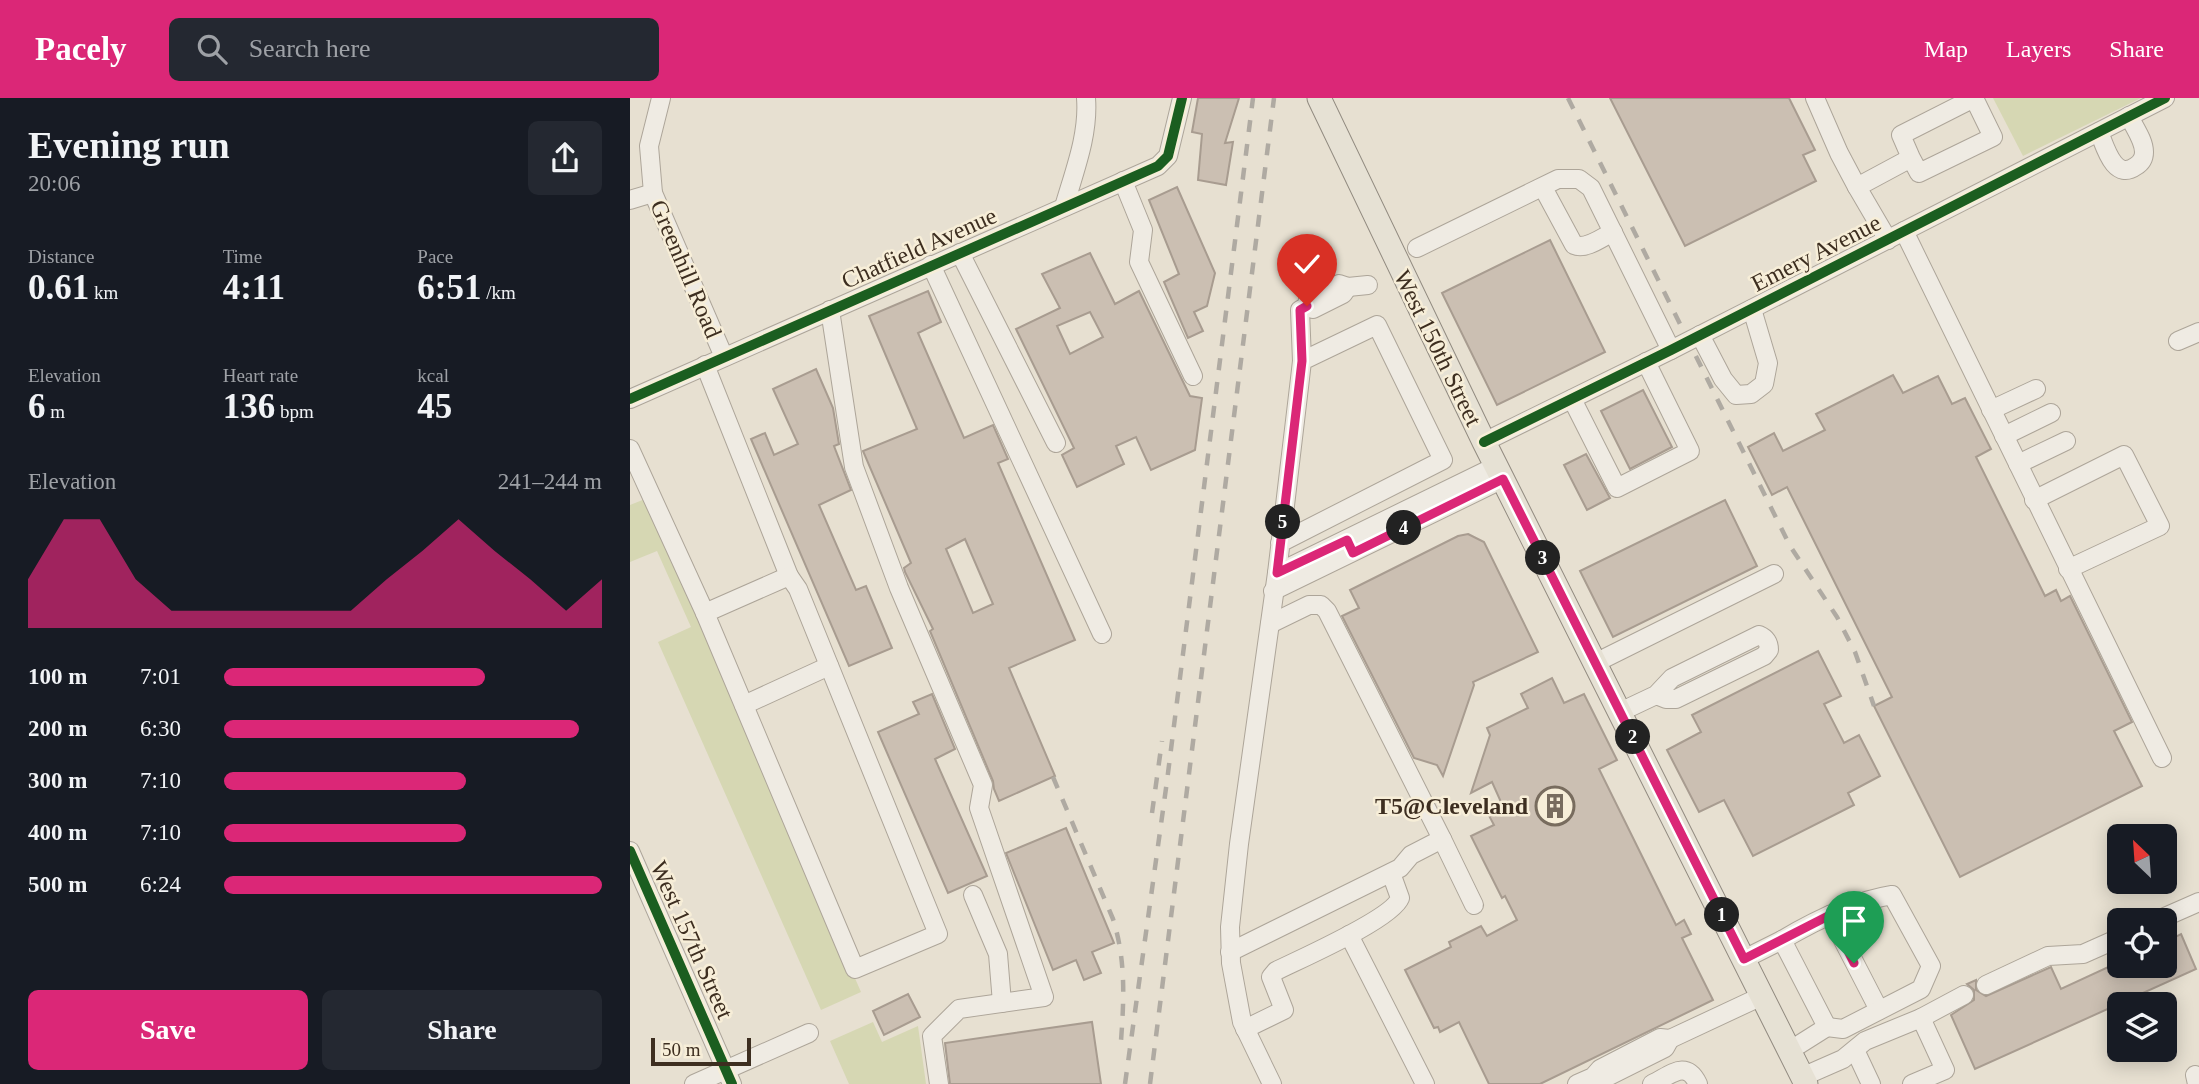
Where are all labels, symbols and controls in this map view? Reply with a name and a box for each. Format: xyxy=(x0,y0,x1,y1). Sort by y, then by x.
search box xyxy=(169,18,659,81)
icon: search xyxy=(193,30,231,68)
text: Pacely xyxy=(35,31,127,67)
text: Search here xyxy=(249,34,371,63)
text: Map xyxy=(1924,36,1968,62)
text: Layers xyxy=(2006,36,2071,62)
text: Share xyxy=(2109,36,2164,62)
button: share xyxy=(528,121,602,195)
text: Evening run xyxy=(28,124,230,166)
text: 20:06 xyxy=(28,171,80,196)
street label: Greenhill Road xyxy=(645,196,727,342)
street label: Chatfield Avenue xyxy=(838,202,1000,294)
street label: Emery Avenue xyxy=(1747,209,1885,297)
pin xyxy=(1277,234,1337,306)
icon: check xyxy=(1288,245,1326,283)
text: Distance xyxy=(28,246,94,267)
text: Time xyxy=(223,246,262,267)
text: Pace xyxy=(417,246,453,267)
street label: West 150th Street xyxy=(1389,266,1487,430)
text: 0.61 xyxy=(28,268,89,307)
text: 4:11 xyxy=(223,268,285,307)
text: 6:51 xyxy=(417,268,481,307)
text: km xyxy=(89,282,118,303)
text: /km xyxy=(481,282,516,303)
text: Elevation xyxy=(28,365,101,386)
text: Heart rate xyxy=(223,365,298,386)
text: kcal xyxy=(417,365,449,386)
text: 6 xyxy=(28,387,46,426)
text: 136 xyxy=(223,387,275,426)
text: 45 xyxy=(417,387,452,426)
text: m xyxy=(46,401,65,422)
text: bpm xyxy=(275,401,314,422)
text: Elevation xyxy=(28,469,116,494)
text: 241–244 m xyxy=(498,469,602,494)
pin: 5 xyxy=(1266,504,1300,540)
pin: 4 xyxy=(1386,510,1422,546)
text: 5 xyxy=(1278,511,1287,532)
text: 4 xyxy=(1399,517,1408,538)
pin: 3 xyxy=(1525,540,1560,575)
text: 3 xyxy=(1538,547,1547,568)
text: 100 m xyxy=(28,664,87,689)
text: 7:01 xyxy=(140,664,181,689)
text: 200 m xyxy=(28,716,87,741)
text: 6:30 xyxy=(140,716,181,741)
pin: 2 xyxy=(1616,720,1650,754)
text: 2 xyxy=(1628,726,1637,747)
text: 300 m xyxy=(28,768,87,793)
text: 7:10 xyxy=(140,768,181,793)
building icon: T5@Cleveland xyxy=(1534,785,1576,827)
place label: T5@Cleveland xyxy=(1375,793,1529,820)
text: 400 m xyxy=(28,820,87,845)
text: 7:10 xyxy=(140,820,181,845)
north arrow xyxy=(2107,824,2177,894)
map controls xyxy=(2107,824,2177,1062)
street label: West 157th Street xyxy=(646,857,739,1023)
text: 500 m xyxy=(28,872,87,897)
text: 6:24 xyxy=(140,872,181,897)
pin xyxy=(1824,891,1884,963)
pin: 1 xyxy=(1704,898,1740,932)
icon: arrive xyxy=(1835,902,1873,940)
text: 1 xyxy=(1717,904,1726,925)
button: locate xyxy=(2107,908,2177,978)
button: Save xyxy=(28,990,308,1070)
button: Share xyxy=(322,990,602,1070)
button: layers xyxy=(2107,992,2177,1062)
scale bar xyxy=(651,1035,751,1067)
text: 50 m xyxy=(662,1039,701,1060)

